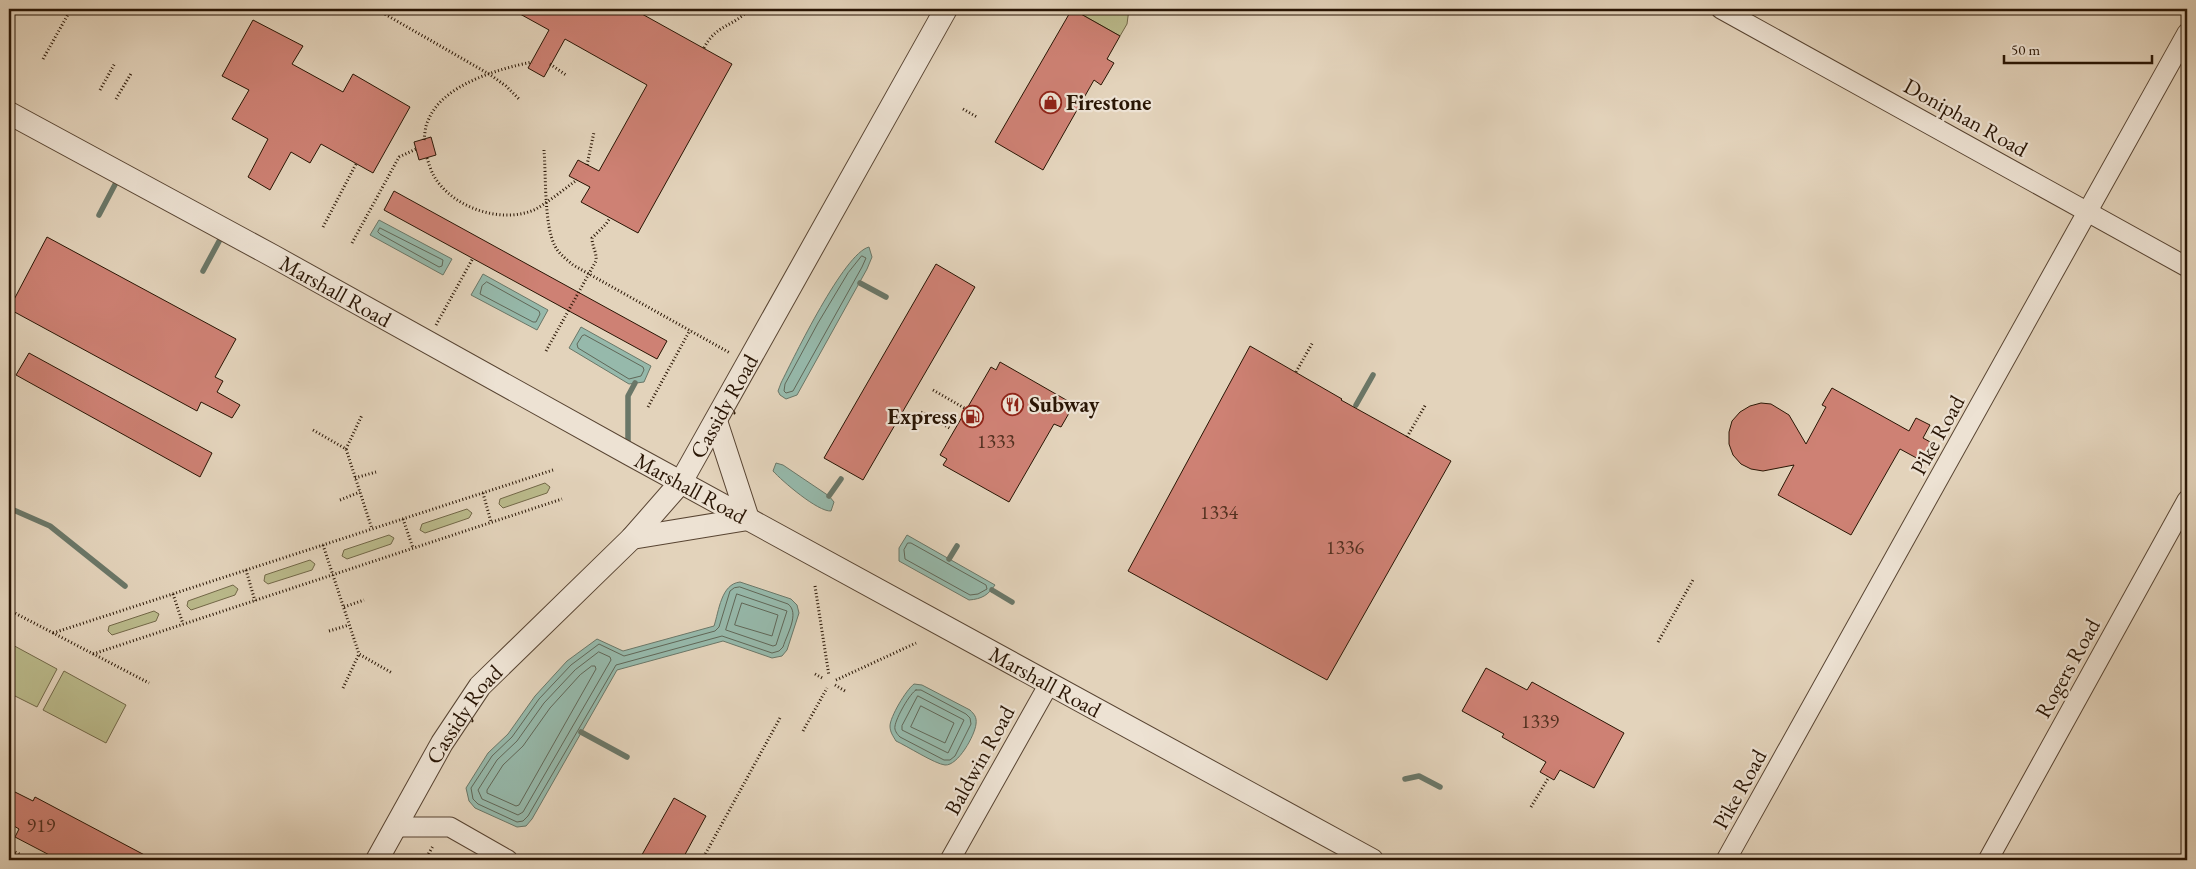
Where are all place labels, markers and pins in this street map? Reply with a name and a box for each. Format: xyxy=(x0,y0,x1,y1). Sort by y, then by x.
place label: Firestone xyxy=(1066,88,1151,117)
shop icon: Firestone xyxy=(1038,90,1062,114)
place label: Subway xyxy=(1029,390,1100,419)
restaurant icon: Subway xyxy=(1001,392,1025,416)
place label: Express xyxy=(887,402,957,431)
fuel station icon: Express xyxy=(961,404,985,428)

